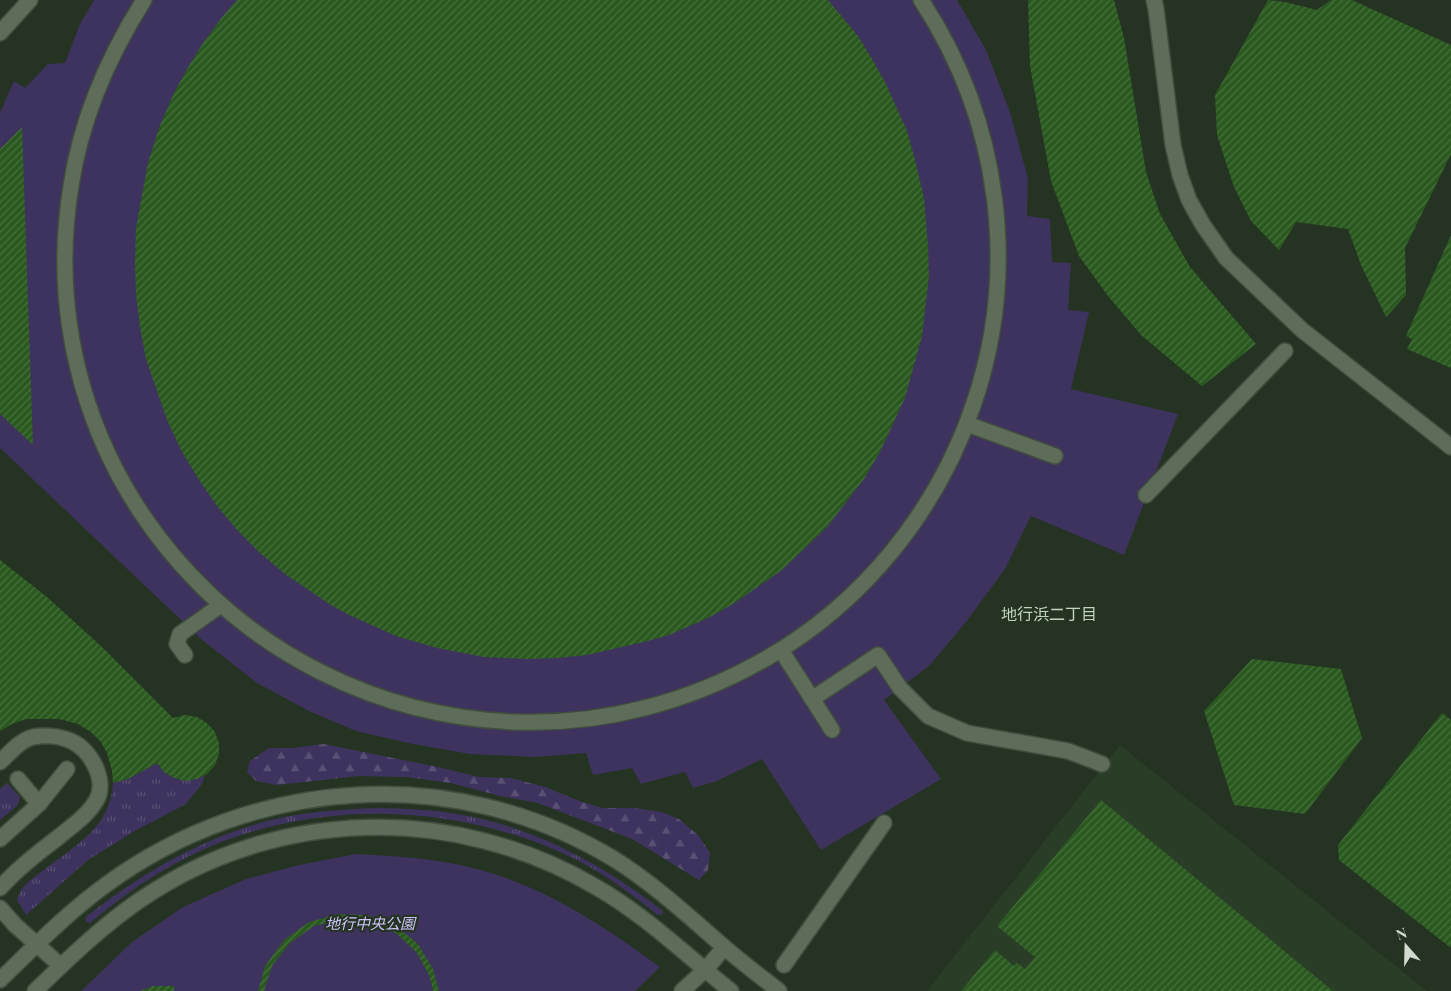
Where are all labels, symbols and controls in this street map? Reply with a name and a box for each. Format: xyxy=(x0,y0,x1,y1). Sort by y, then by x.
district label: 地行浜二丁目 xyxy=(1001,603,1097,624)
park label: 地行中央公園 xyxy=(325,913,417,933)
north arrow xyxy=(1381,921,1431,971)
text: N xyxy=(1393,923,1409,944)

